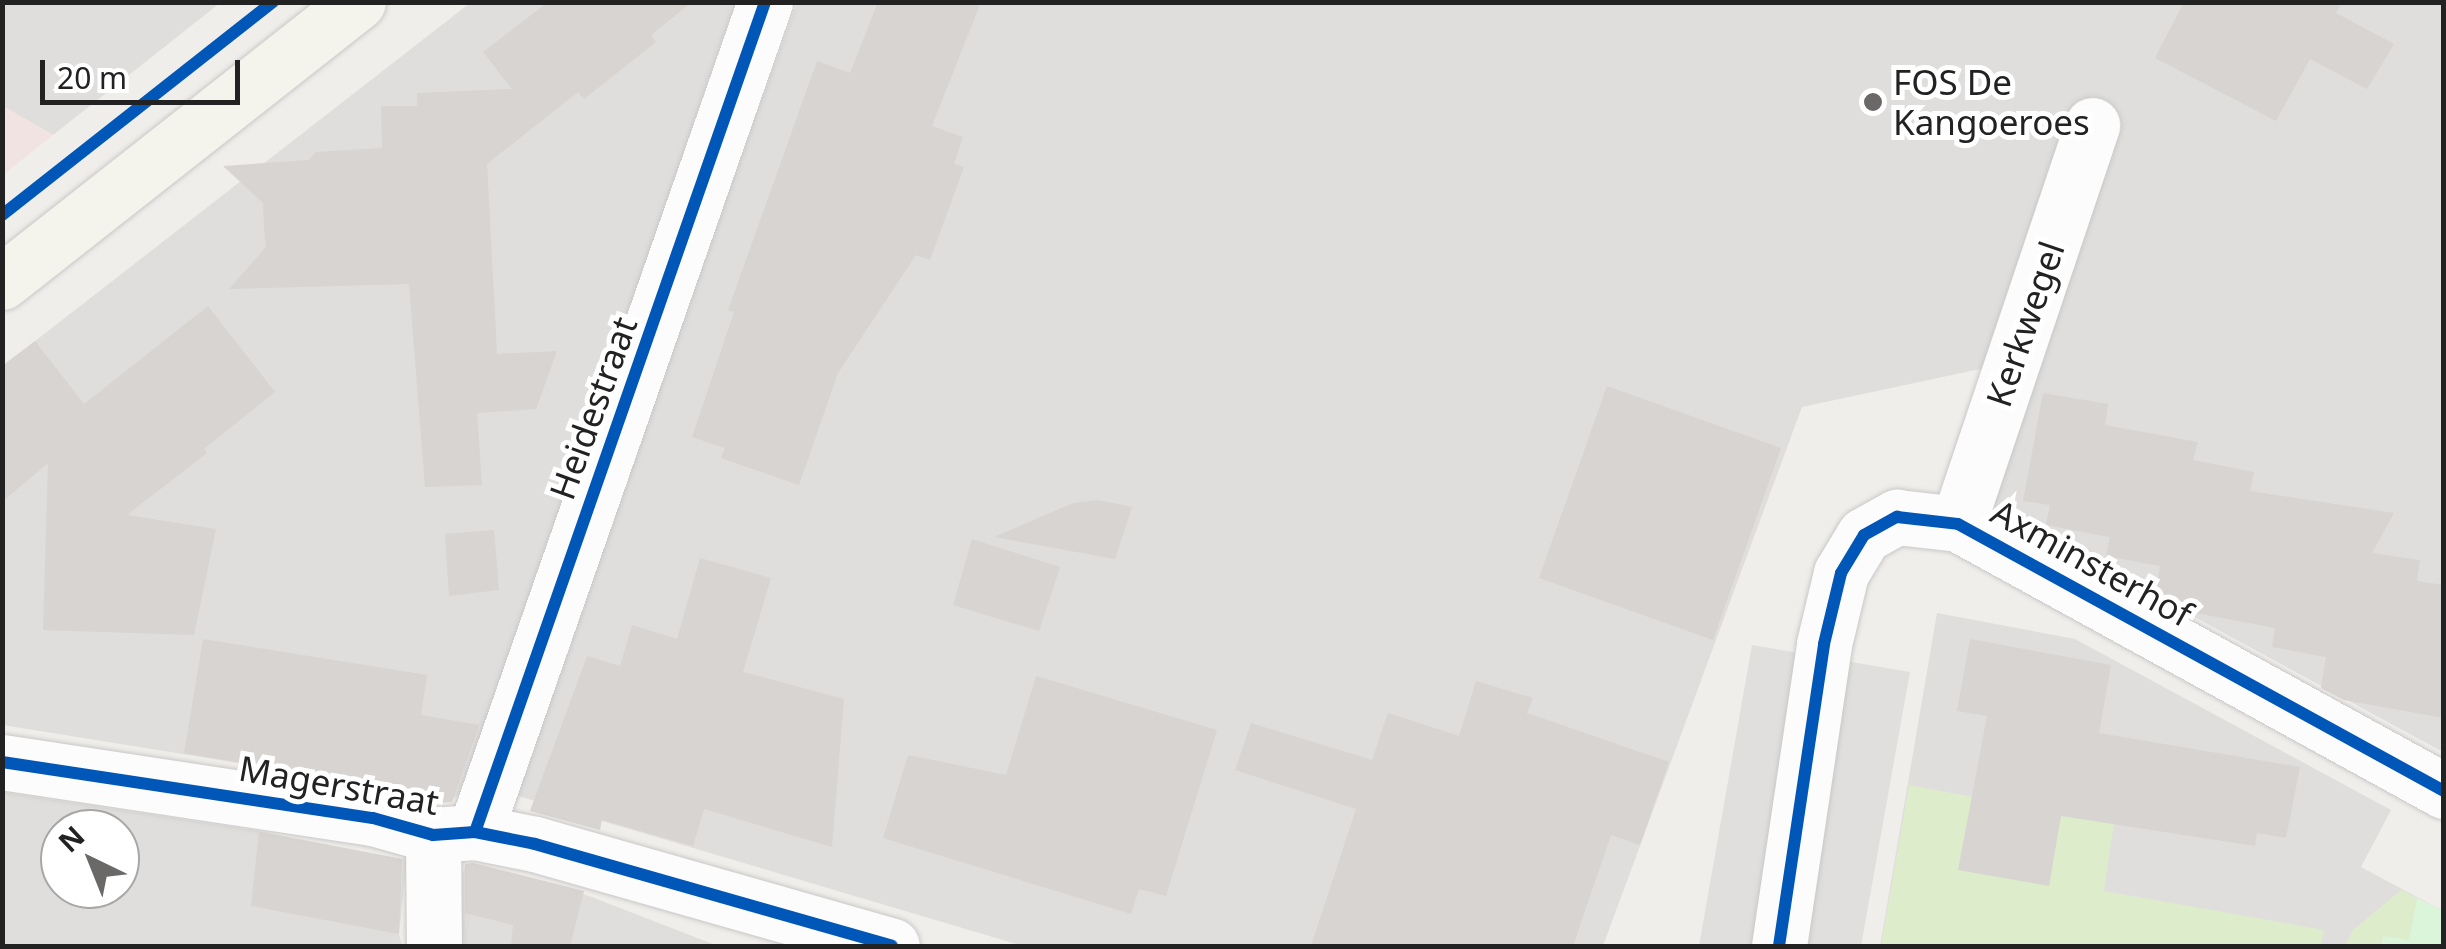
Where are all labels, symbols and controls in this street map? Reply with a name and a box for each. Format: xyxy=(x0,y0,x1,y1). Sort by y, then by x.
scale bar xyxy=(45,40,245,102)
text: 20 m xyxy=(57,57,127,98)
place label: FOS De Kangoeroes xyxy=(1893,61,2090,143)
marker: FOS De Kangoeroes xyxy=(1862,91,1884,113)
street label: Kerkwegel xyxy=(1977,236,2073,412)
street label: Heidestraat xyxy=(541,311,645,505)
street label: Axminsterhof xyxy=(1984,491,2200,635)
street label: Magerstraat xyxy=(236,747,442,823)
north arrow xyxy=(40,809,140,909)
text: N xyxy=(50,817,92,860)

